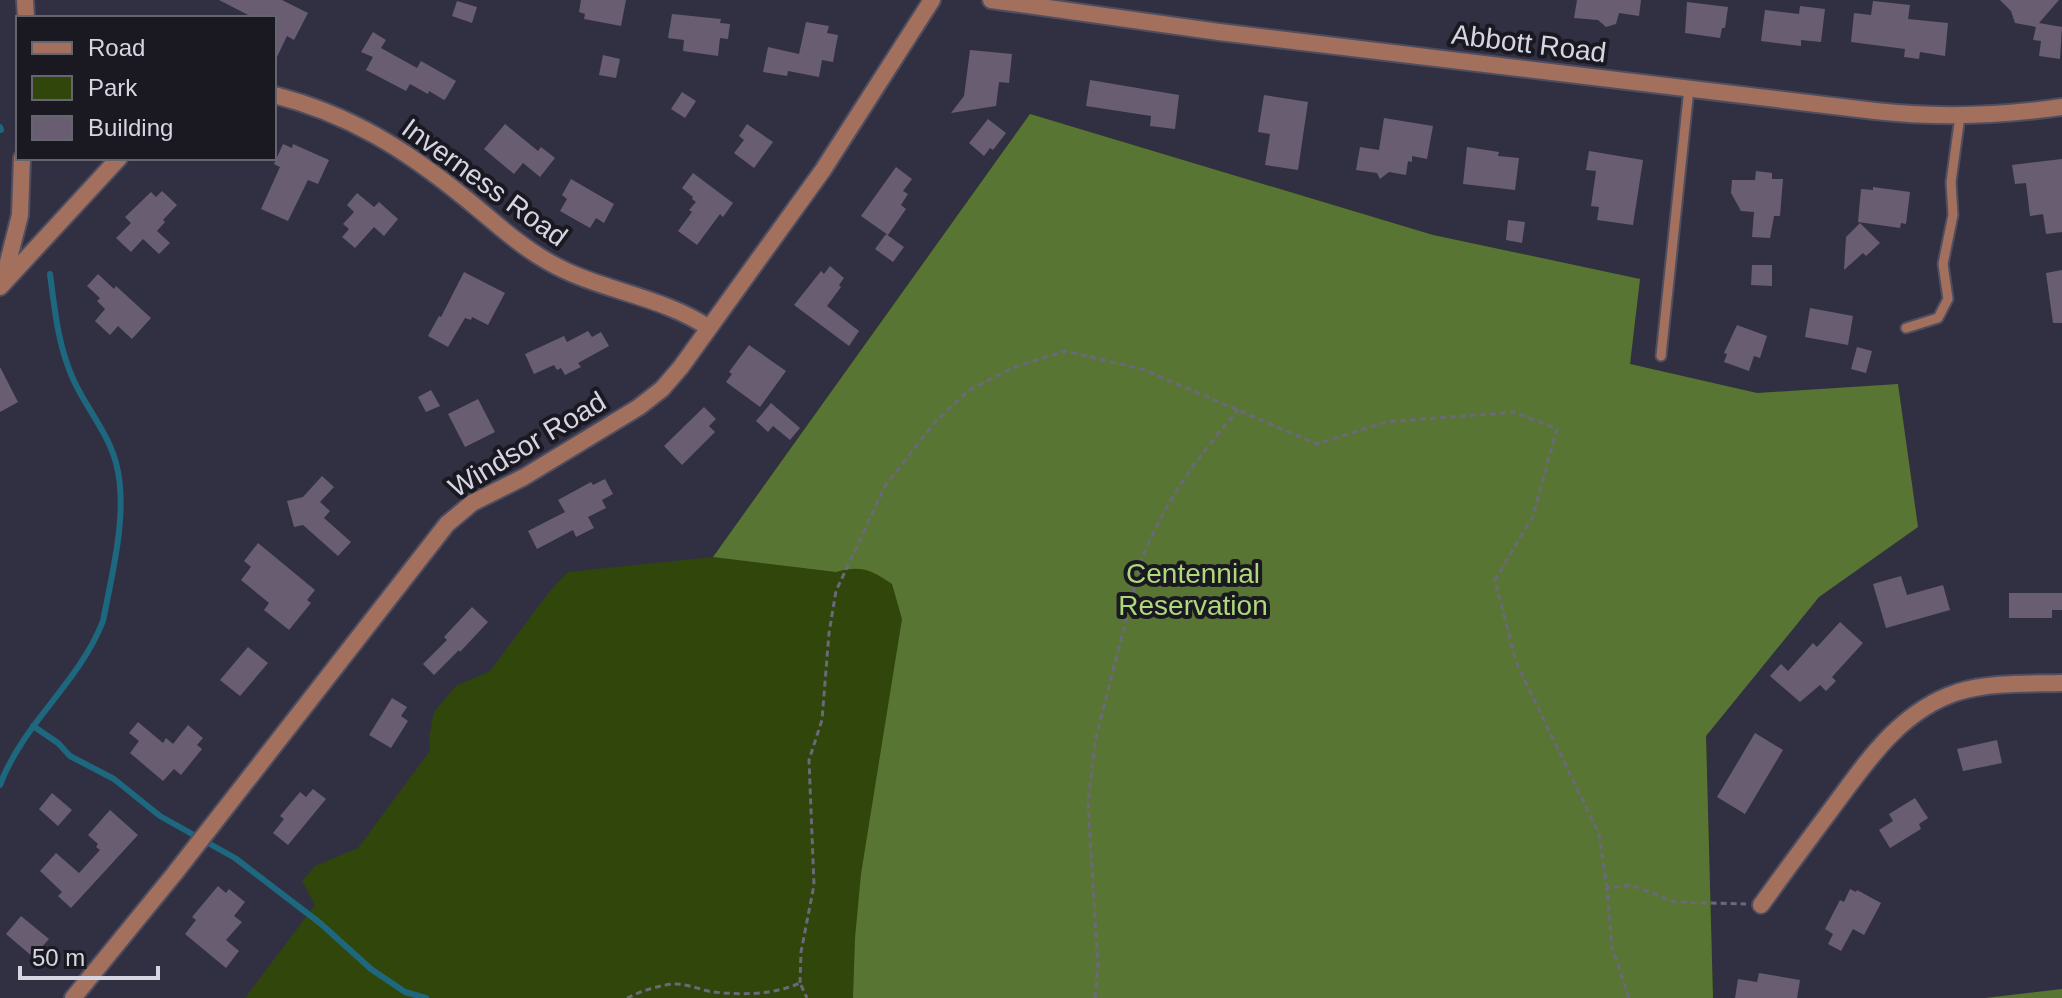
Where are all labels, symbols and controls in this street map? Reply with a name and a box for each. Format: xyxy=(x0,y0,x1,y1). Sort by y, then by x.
legend xyxy=(16,16,276,160)
street label: Abbott Road xyxy=(1450,19,1608,68)
text: Road xyxy=(88,34,145,61)
text: Park xyxy=(88,74,138,101)
street label: Inverness Road xyxy=(396,112,573,253)
text: Building xyxy=(88,114,173,141)
street label: Windsor Road xyxy=(443,385,611,503)
park label: Centennial Reservation xyxy=(1118,558,1268,621)
scale bar xyxy=(20,930,158,980)
text: 50 m xyxy=(32,944,85,971)

